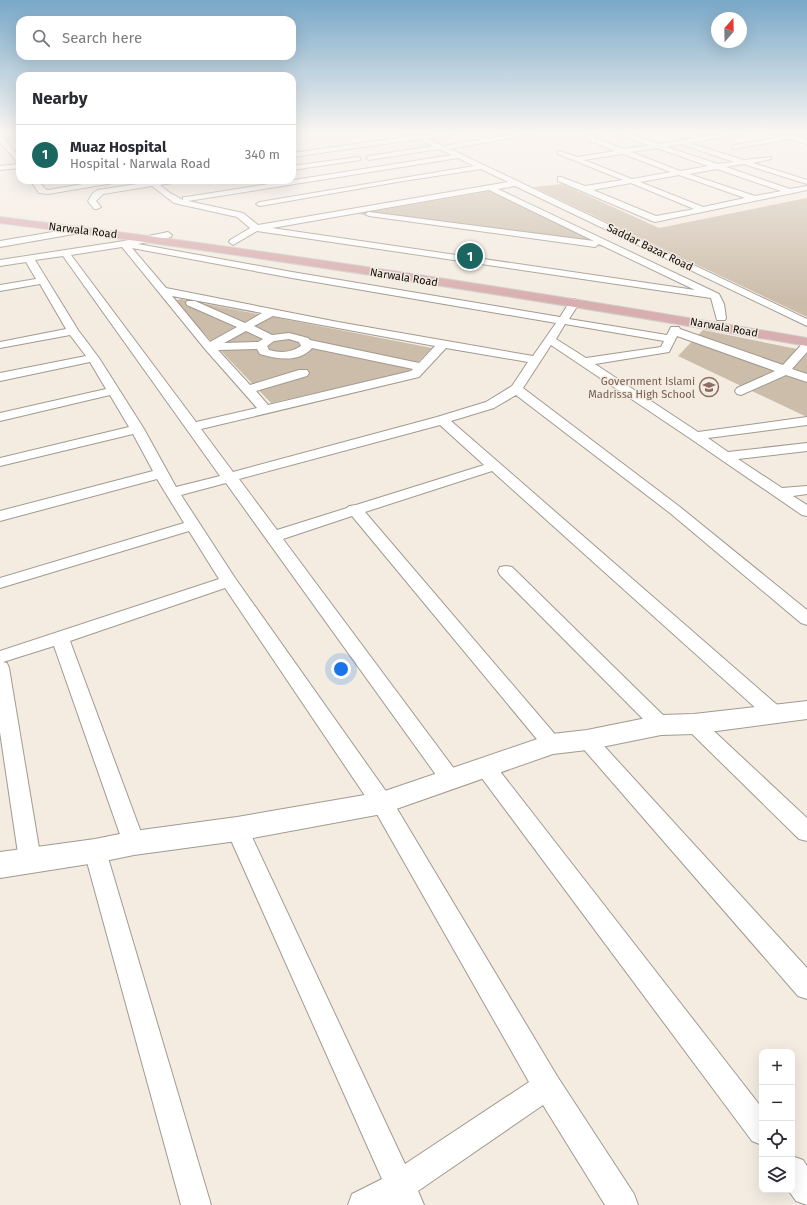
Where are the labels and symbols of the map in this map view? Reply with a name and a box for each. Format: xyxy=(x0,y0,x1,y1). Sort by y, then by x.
north arrow xyxy=(711,12,747,48)
street label: Narwala Road xyxy=(48,220,118,241)
street label: Saddar Bazar Road xyxy=(605,221,695,274)
pin: 1 xyxy=(457,241,483,271)
street label: Narwala Road xyxy=(369,266,439,289)
street label: Narwala Road xyxy=(689,315,759,340)
place label: Government Islami Madrissa High School xyxy=(588,375,695,401)
school or university icon: Government Islami Madrissa High School xyxy=(698,376,720,398)
your location xyxy=(331,659,351,679)

